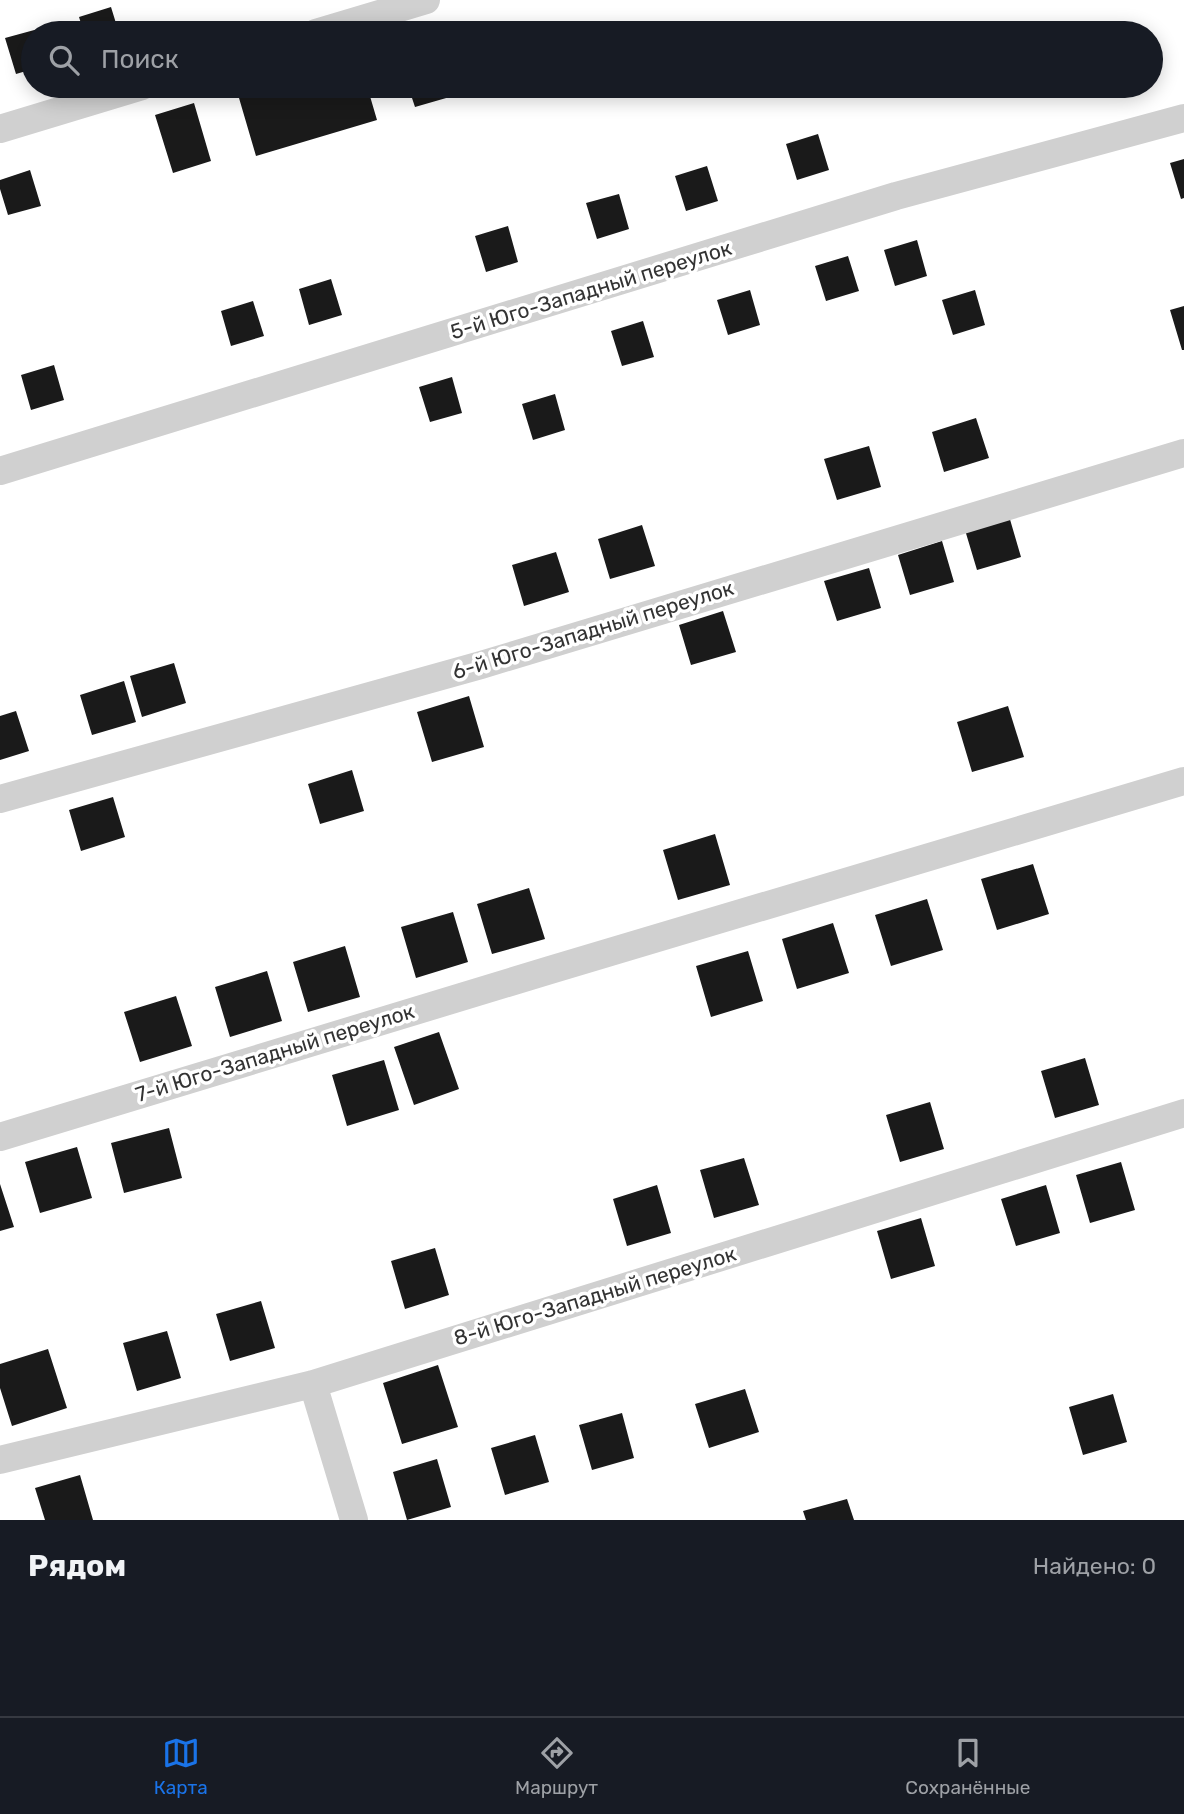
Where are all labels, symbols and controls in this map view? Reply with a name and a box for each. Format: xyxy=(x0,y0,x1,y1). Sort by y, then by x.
search box xyxy=(21,21,1163,98)
icon: search xyxy=(45,41,83,79)
text: Поиск xyxy=(101,44,179,75)
street label: 5-й Юго-Западный переулок xyxy=(447,235,735,344)
street label: 6-й Юго-Западный переулок xyxy=(449,575,737,684)
street label: 7-й Юго-Западный переулок xyxy=(132,998,417,1107)
street label: 8-й Юго-Западный переулок xyxy=(451,1241,739,1350)
text: Рядом xyxy=(28,1548,126,1584)
text: Найдено: 0 xyxy=(1033,1552,1156,1580)
tab: Карта xyxy=(154,1734,208,1799)
tab: Маршрут xyxy=(515,1734,598,1799)
tab: Сохранённые xyxy=(905,1734,1030,1799)

